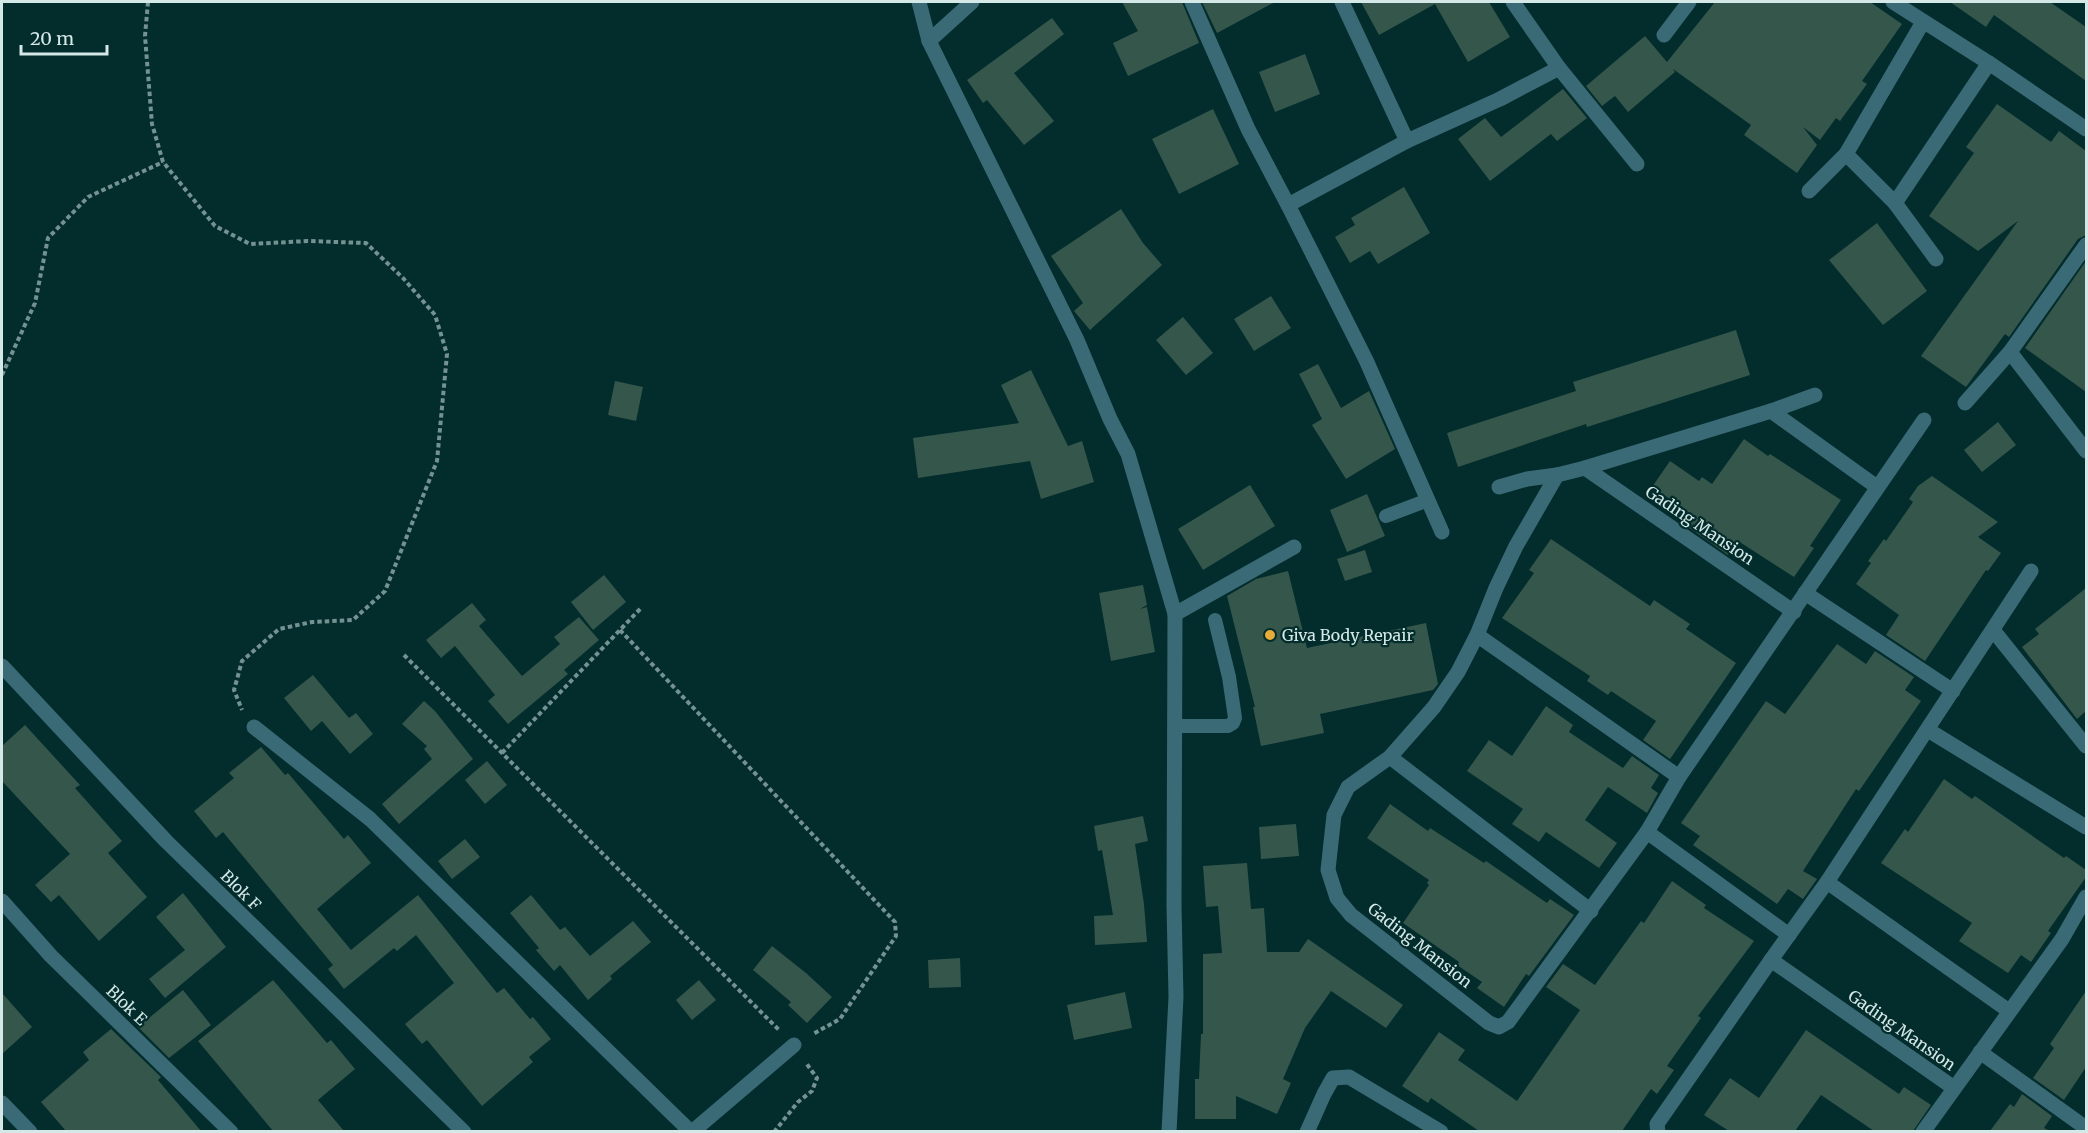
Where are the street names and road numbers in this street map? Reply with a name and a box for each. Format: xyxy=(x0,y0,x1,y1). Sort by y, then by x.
street label: Gading Mansion xyxy=(1642,481,1758,569)
street label: Blok F xyxy=(217,866,265,914)
street label: Gading Mansion xyxy=(1364,898,1476,992)
street label: Blok E xyxy=(103,981,152,1030)
street label: Gading Mansion xyxy=(1844,985,1960,1075)

